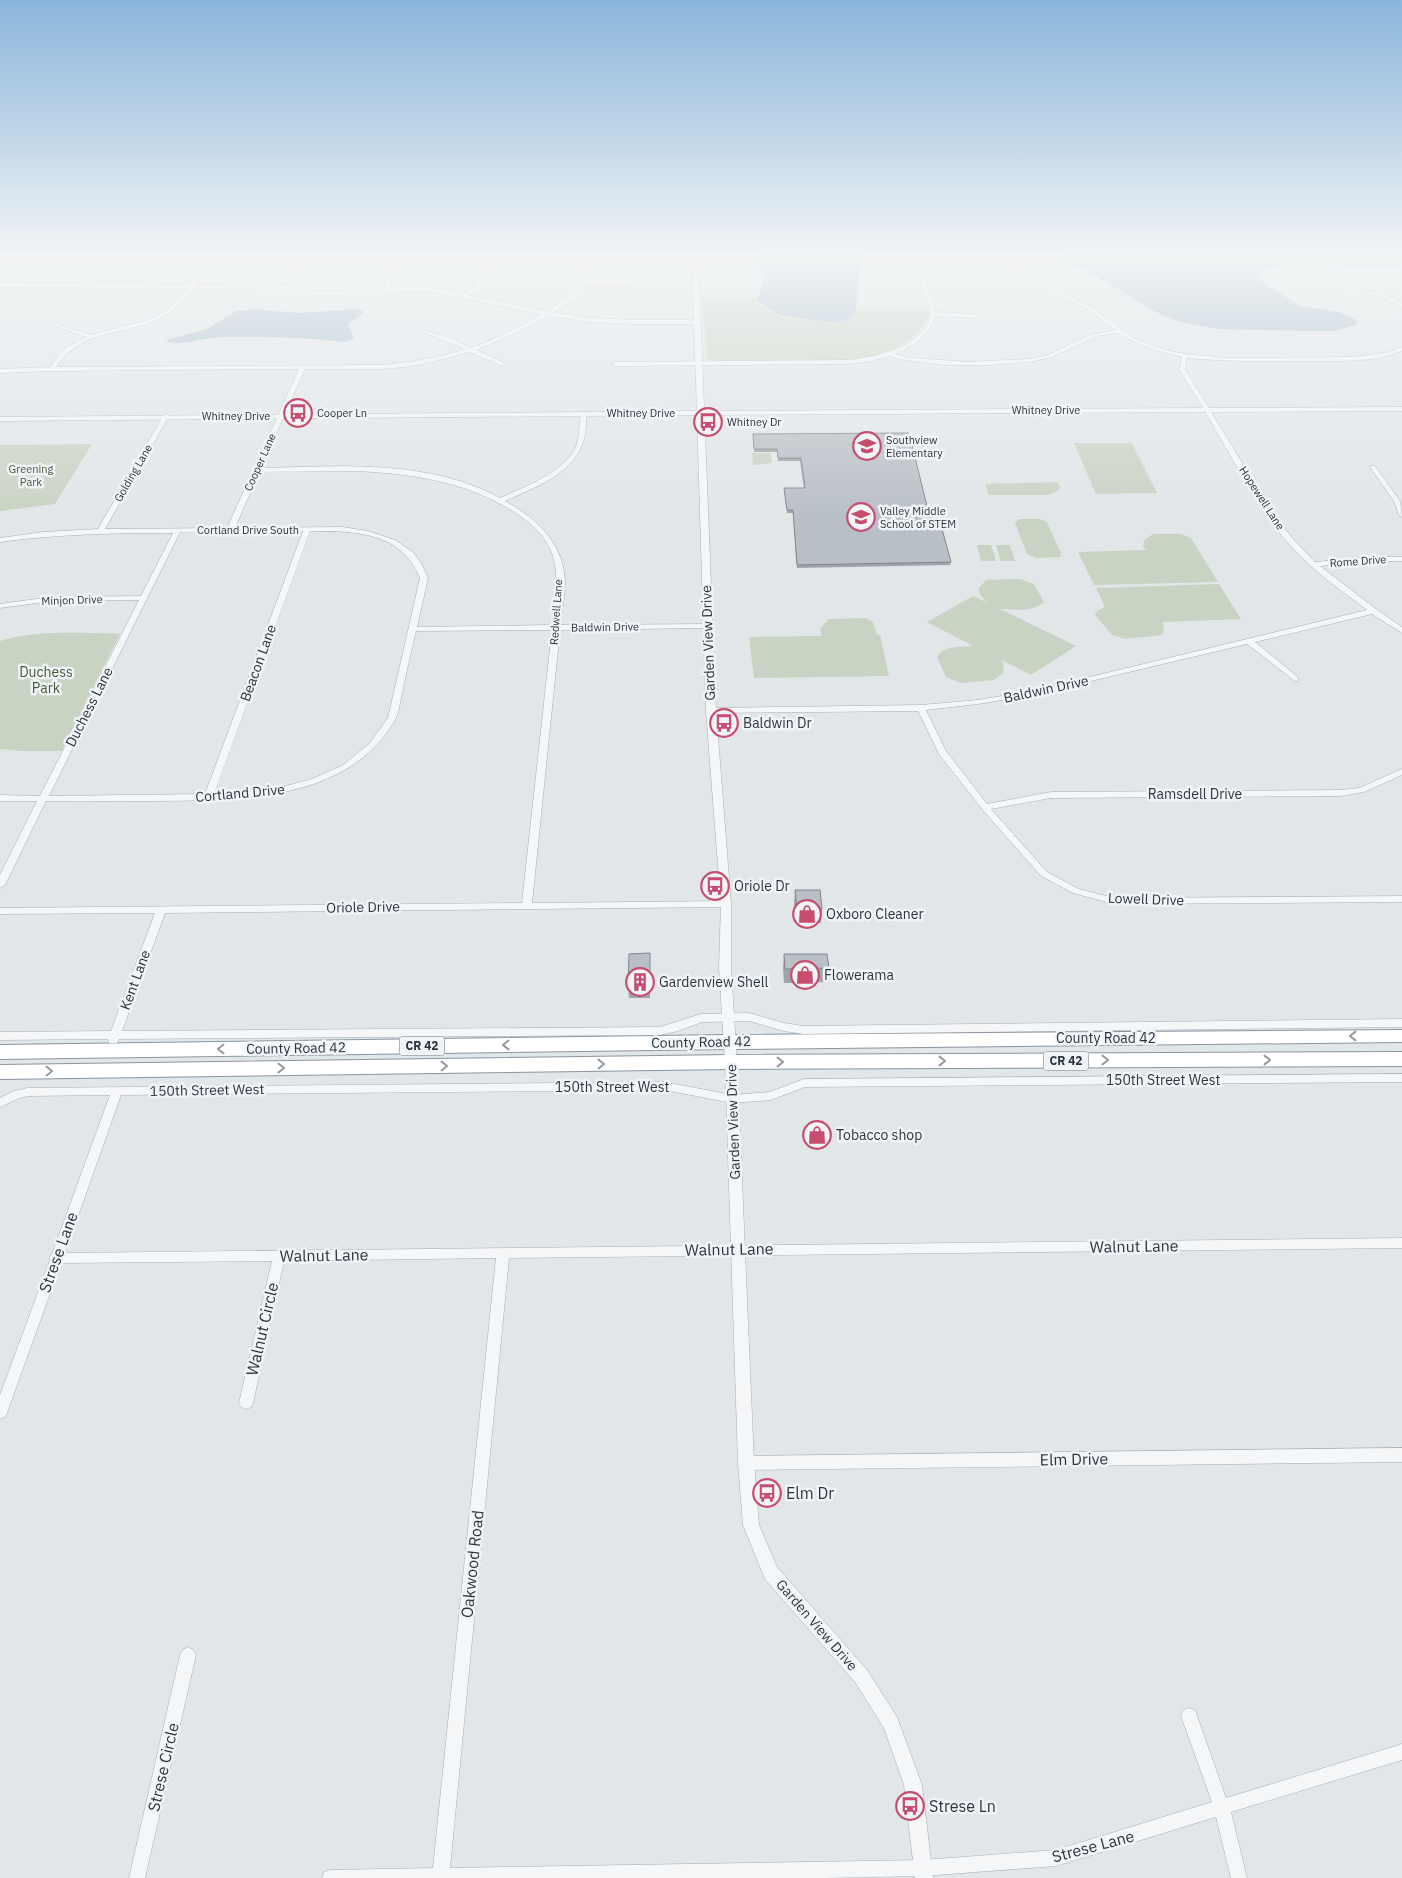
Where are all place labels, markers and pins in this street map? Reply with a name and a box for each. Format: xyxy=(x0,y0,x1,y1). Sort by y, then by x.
bus stop icon: Cooper Ln xyxy=(283,398,313,428)
place label: Cooper Ln xyxy=(317,406,367,420)
bus stop icon: Whitney Dr xyxy=(693,407,723,437)
place label: Whitney Dr xyxy=(727,415,781,429)
school or university icon: Southview Elementary xyxy=(852,431,882,461)
place label: Southview Elementary xyxy=(886,433,943,460)
school or university icon: Valley Middle School of STEM xyxy=(846,502,876,532)
place label: Valley Middle School of STEM xyxy=(880,504,956,531)
bus stop icon: Baldwin Dr xyxy=(709,708,739,738)
place label: Baldwin Dr xyxy=(743,714,812,732)
bus stop icon: Oriole Dr xyxy=(700,871,730,901)
place label: Oriole Dr xyxy=(734,877,790,895)
shop icon: Oxboro Cleaner xyxy=(792,899,822,929)
place label: Oxboro Cleaner xyxy=(826,905,924,923)
shop icon: Flowerama xyxy=(790,960,820,990)
place label: Flowerama xyxy=(824,966,895,984)
building icon: Gardenview Shell xyxy=(625,967,655,997)
place label: Gardenview Shell xyxy=(659,973,768,991)
shop icon: Tobacco shop xyxy=(802,1120,832,1150)
place label: Tobacco shop xyxy=(836,1126,922,1144)
bus stop icon: Elm Dr xyxy=(752,1478,782,1508)
place label: Elm Dr xyxy=(786,1483,834,1503)
bus stop icon: Strese Ln xyxy=(895,1791,925,1821)
place label: Strese Ln xyxy=(929,1796,996,1816)

